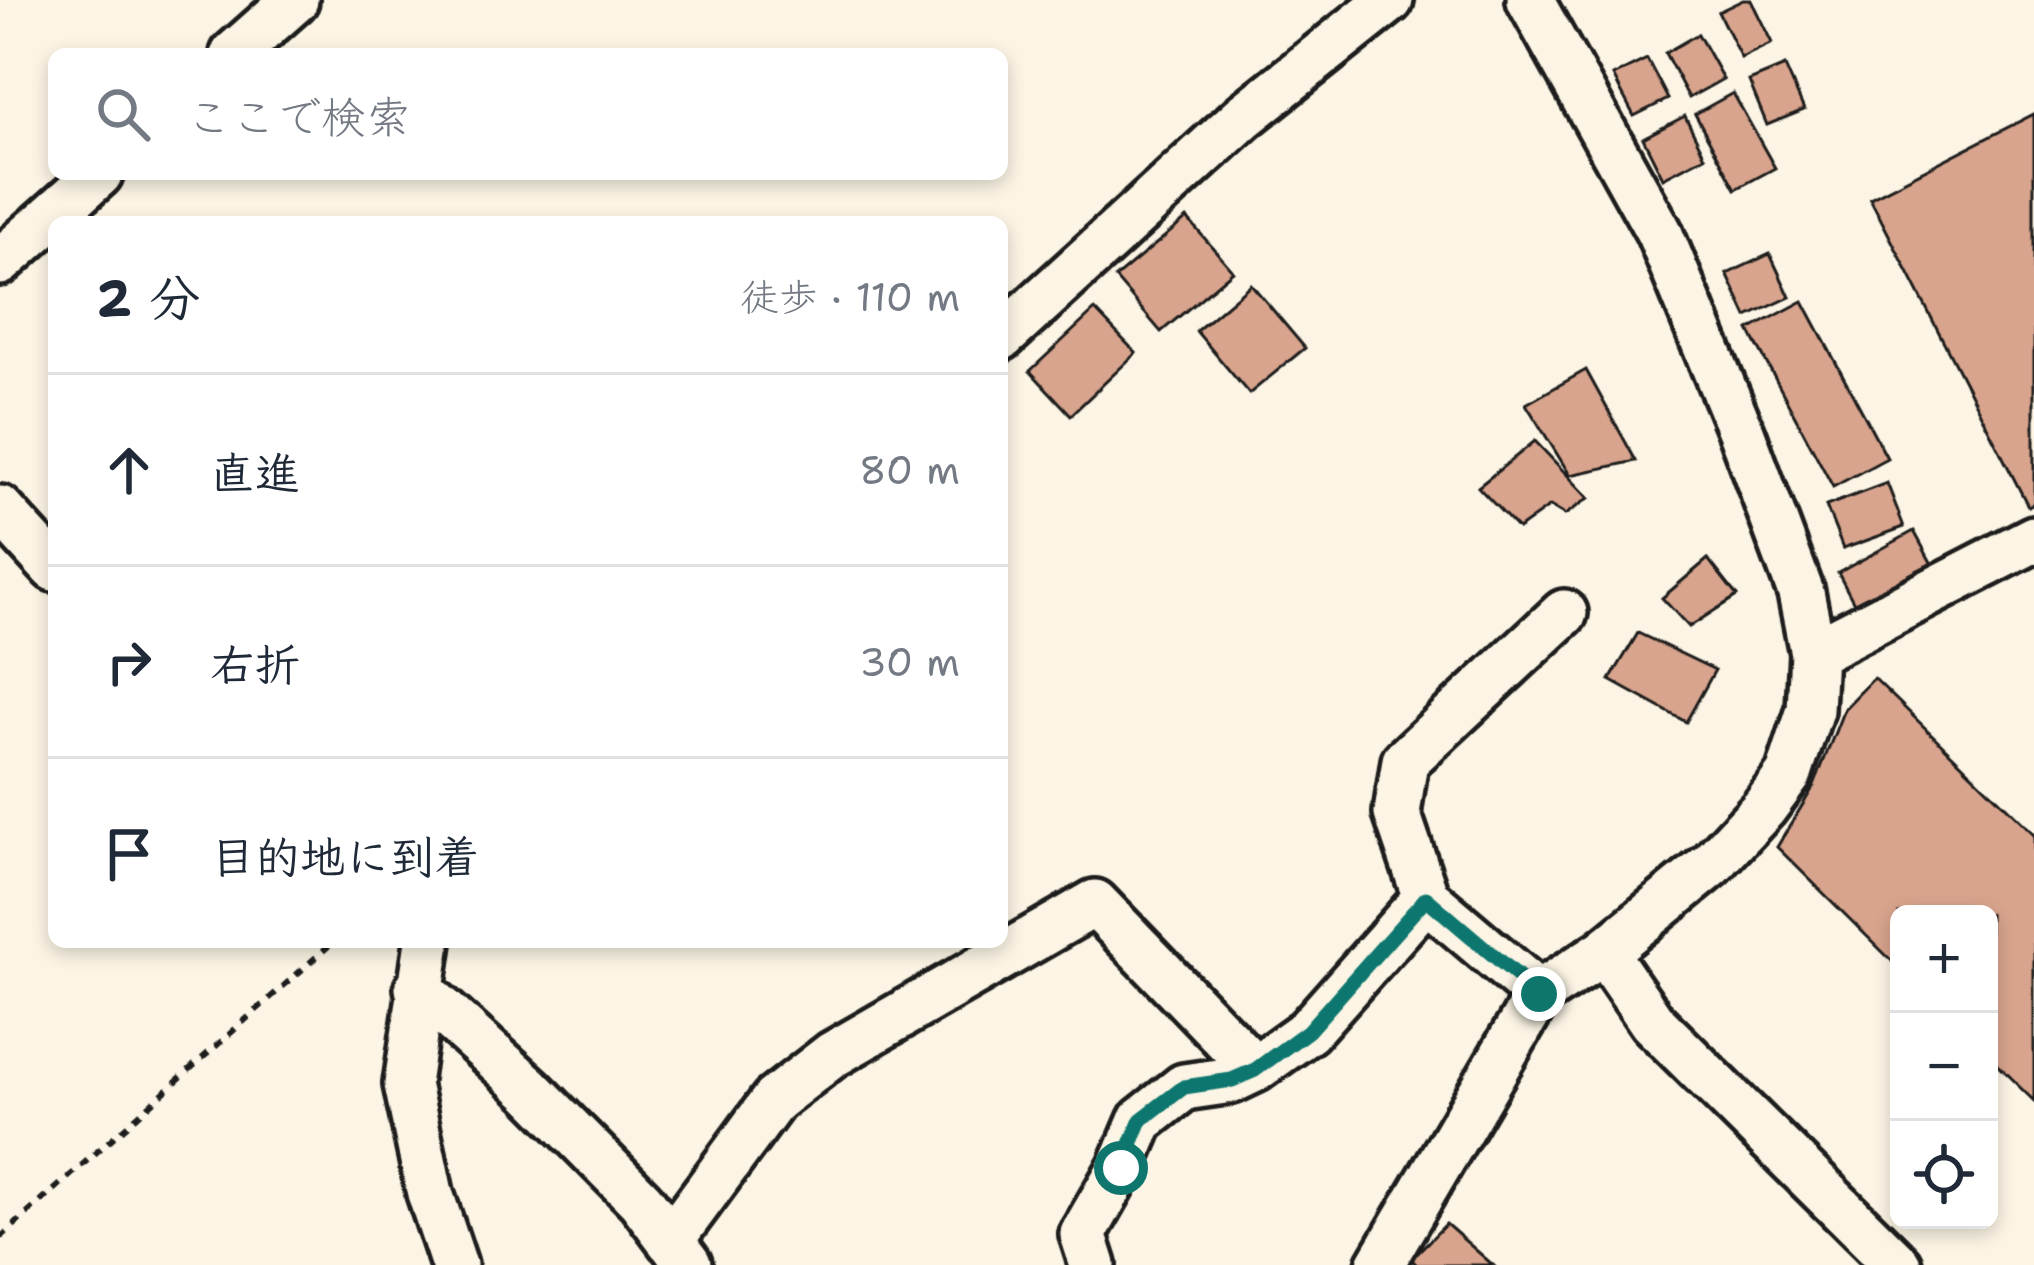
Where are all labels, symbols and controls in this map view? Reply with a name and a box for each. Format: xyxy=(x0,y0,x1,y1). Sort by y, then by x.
search box xyxy=(48,48,1008,180)
icon: search xyxy=(90,81,156,147)
text: ここで検索 xyxy=(186,87,411,147)
text: 2 分 xyxy=(96,264,200,332)
text: 徒歩 · 110 m xyxy=(740,271,960,323)
icon: ahead xyxy=(96,437,162,503)
text: 直進 xyxy=(210,443,300,503)
text: 80 m xyxy=(859,444,960,496)
icon: right xyxy=(96,629,162,695)
text: 右折 xyxy=(210,635,300,695)
text: 30 m xyxy=(859,636,960,688)
icon: arrive xyxy=(96,821,162,887)
text: 目的地に到着 xyxy=(210,827,480,887)
map controls xyxy=(1890,905,1998,1229)
button: + xyxy=(1890,905,1998,1013)
route end xyxy=(1512,967,1566,1021)
button: − xyxy=(1890,1013,1998,1121)
button: locate xyxy=(1890,1121,1998,1229)
route start xyxy=(1094,1141,1148,1195)

